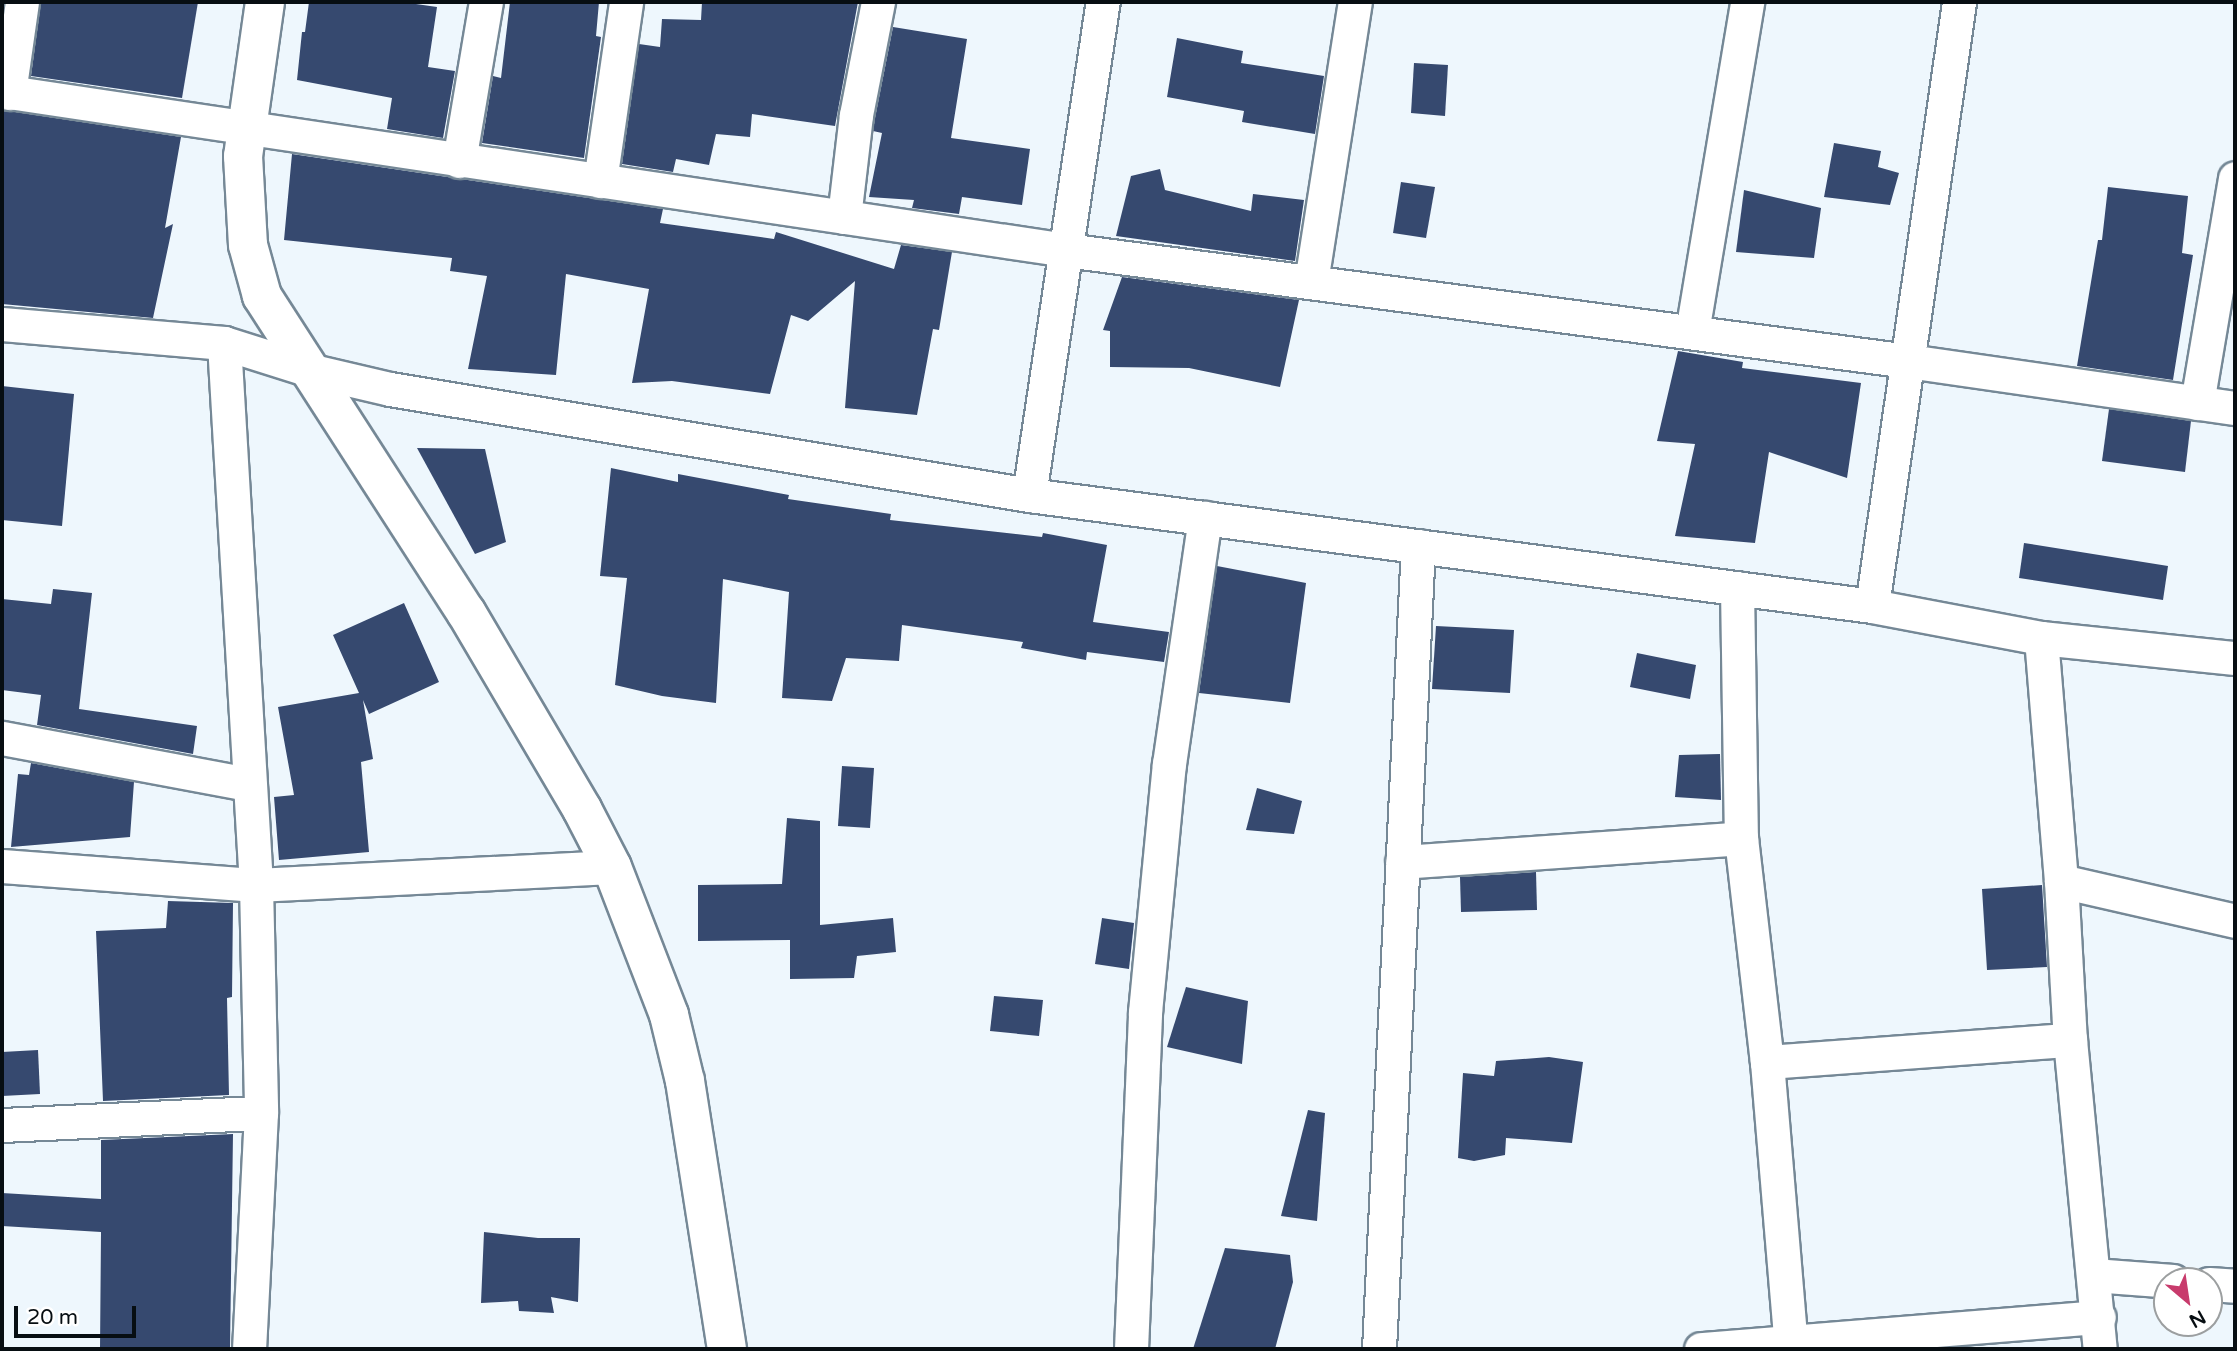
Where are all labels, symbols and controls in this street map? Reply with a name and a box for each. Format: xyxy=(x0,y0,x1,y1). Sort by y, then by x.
north arrow xyxy=(2153,1267,2223,1337)
scale bar xyxy=(18,1292,140,1336)
text: 20 m xyxy=(27,1305,78,1330)
text: N xyxy=(2185,1305,2209,1332)

